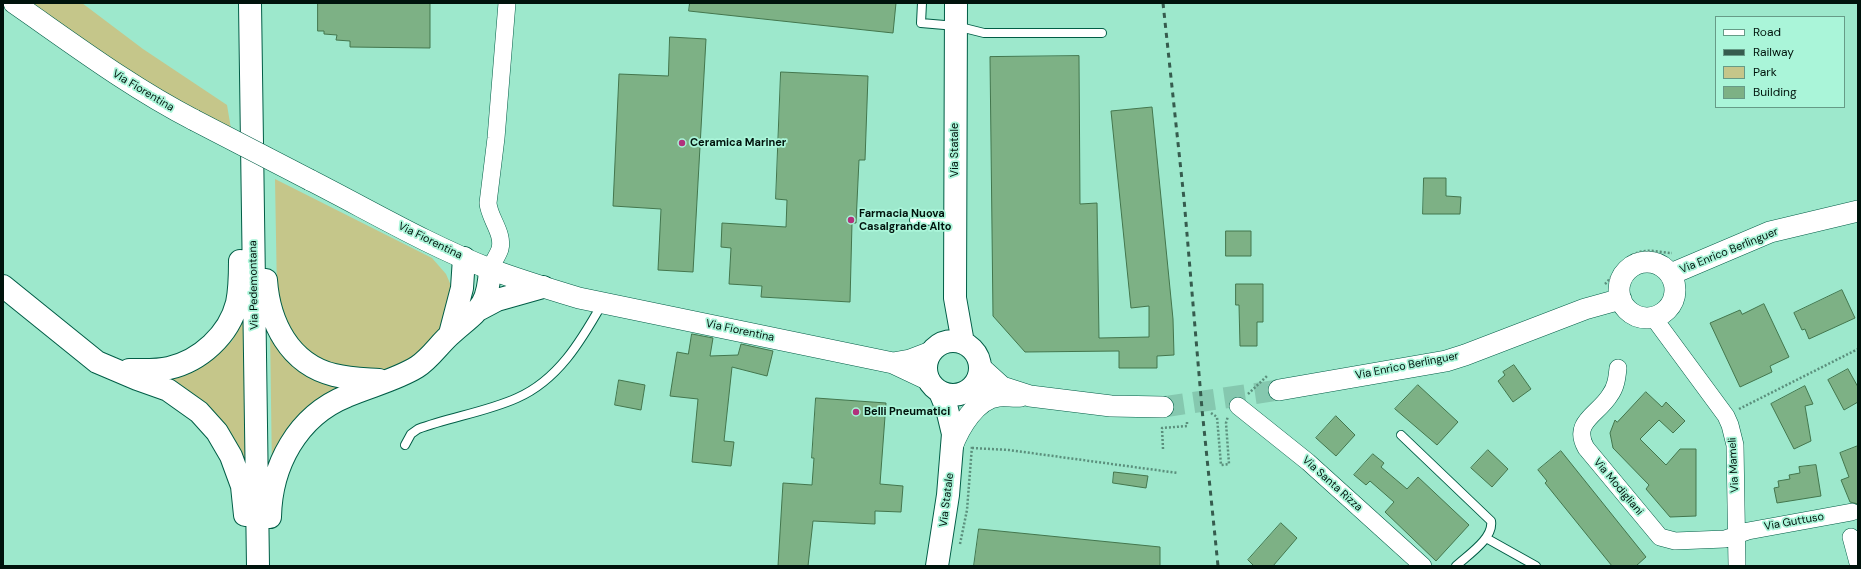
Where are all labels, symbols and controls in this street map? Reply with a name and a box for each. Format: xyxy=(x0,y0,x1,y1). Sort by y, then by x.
legend xyxy=(1715,16,1845,108)
text: Road xyxy=(1753,24,1781,40)
text: Railway xyxy=(1753,44,1794,60)
text: Park xyxy=(1753,64,1777,80)
street label: Via Fiorentina xyxy=(110,67,176,115)
text: Building xyxy=(1753,84,1797,100)
street label: Via Statale xyxy=(948,123,962,177)
place label: Ceramica Mariner xyxy=(690,136,786,150)
marker: Ceramica Mariner xyxy=(677,138,687,148)
place label: Farmacia Nuova Casalgrande Alto xyxy=(859,207,952,233)
marker: Farmacia Nuova Casalgrande Alto xyxy=(846,215,856,225)
street label: Via Fiorentina xyxy=(396,220,464,262)
street label: Via Enrico Berlinguer xyxy=(1678,225,1780,277)
street label: Via Pedemontana xyxy=(247,240,261,330)
street label: Via Fiorentina xyxy=(705,317,775,345)
street label: Via Enrico Berlinguer xyxy=(1354,350,1460,382)
place label: Belli Pneumatici xyxy=(864,405,950,419)
marker: Belli Pneumatici xyxy=(851,407,861,417)
street label: Via Mameli xyxy=(1726,437,1742,493)
street label: Via Santa Rizza xyxy=(1299,454,1365,514)
street label: Via Modigliani xyxy=(1590,456,1646,518)
street label: Via Statale xyxy=(937,472,957,528)
street label: Via Guttuso xyxy=(1763,510,1825,534)

